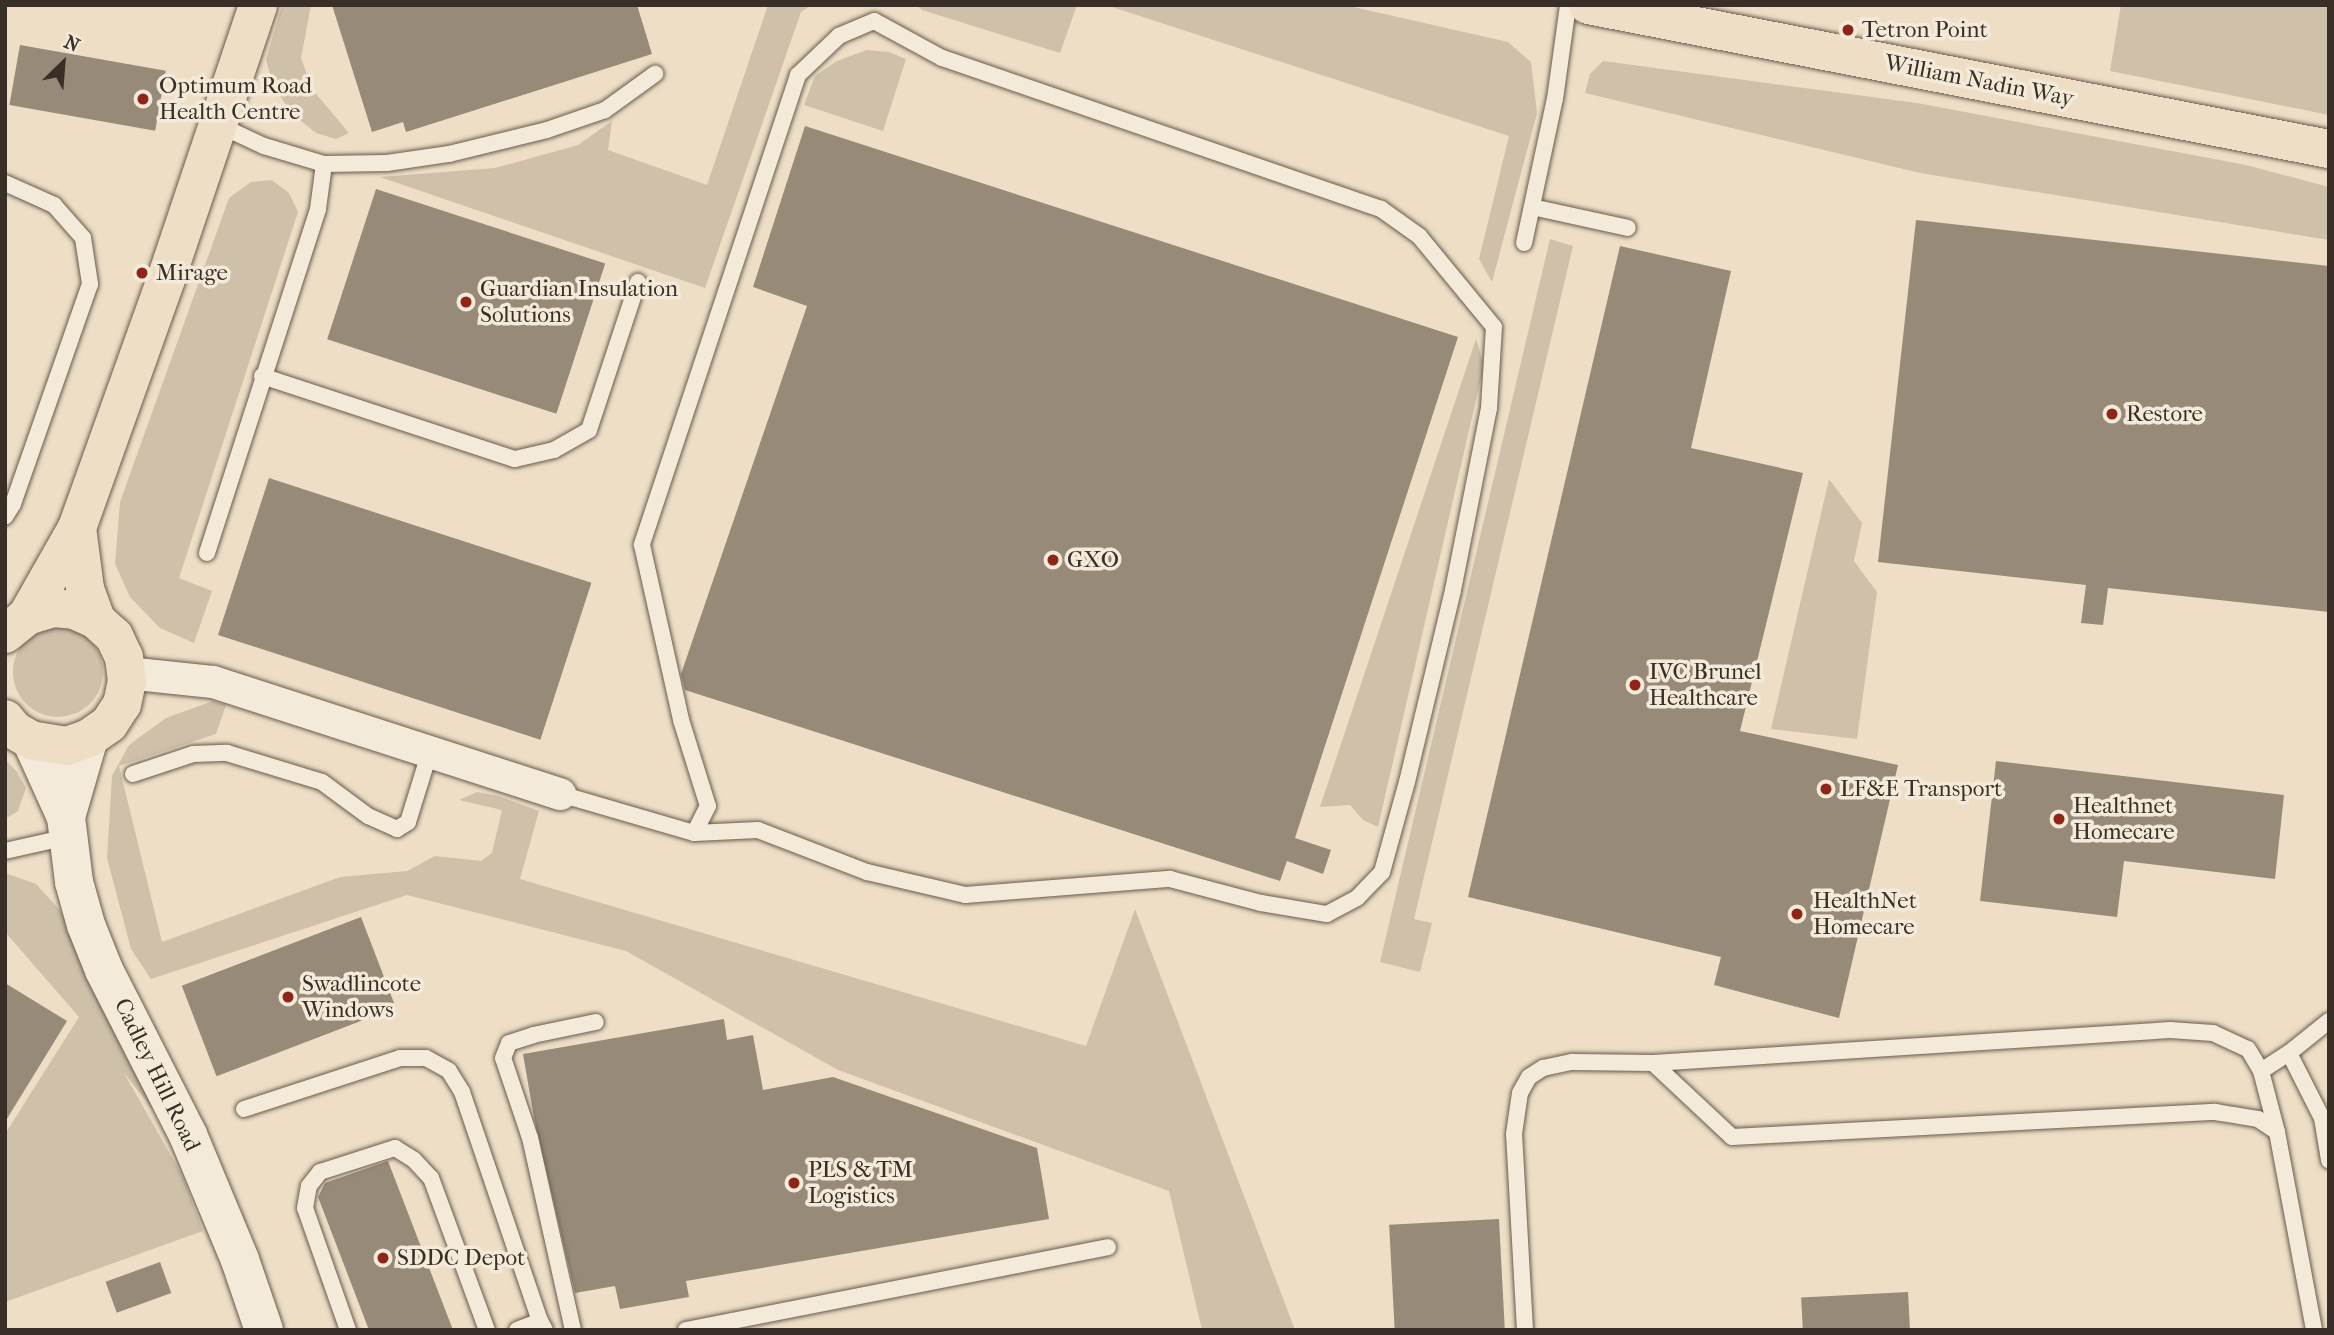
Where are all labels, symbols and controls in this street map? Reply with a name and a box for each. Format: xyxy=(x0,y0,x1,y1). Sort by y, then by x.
place label: Tetron Point xyxy=(1862,16,1988,44)
marker: Tetron Point xyxy=(1840,22,1856,38)
north arrow xyxy=(28,28,98,98)
text: N xyxy=(61,31,83,57)
street label: William Nadin Way xyxy=(1882,49,2076,113)
place label: Optimum Road Health Centre xyxy=(159,72,312,126)
marker: Optimum Road Health Centre xyxy=(133,89,153,109)
place label: Mirage xyxy=(156,259,228,287)
marker: Mirage xyxy=(134,265,150,281)
place label: Guardian Insulation Solutions xyxy=(480,275,678,329)
marker: Guardian Insulation Solutions xyxy=(458,294,474,310)
place label: Restore xyxy=(2126,400,2203,428)
marker: Restore xyxy=(2104,406,2120,422)
place label: GXO xyxy=(1067,546,1119,574)
marker: GXO xyxy=(1045,552,1061,568)
place label: IVC Brunel Healthcare xyxy=(1649,658,1762,712)
marker: IVC Brunel Healthcare xyxy=(1627,677,1643,693)
place label: LF&E Transport xyxy=(1840,775,2002,803)
marker: LF&E Transport xyxy=(1818,781,1834,797)
place label: Healthnet Homecare xyxy=(2073,792,2175,846)
marker: Healthnet Homecare xyxy=(2051,811,2067,827)
place label: HealthNet Homecare xyxy=(1813,887,1917,941)
marker: HealthNet Homecare xyxy=(1787,904,1807,924)
place label: Swadlincote Windows xyxy=(302,970,421,1024)
marker: Swadlincote Windows xyxy=(280,989,296,1005)
street label: Cadley Hill Road xyxy=(108,994,206,1156)
place label: PLS & TM Logistics xyxy=(808,1156,913,1210)
marker: PLS & TM Logistics xyxy=(786,1175,802,1191)
place label: SDDC Depot xyxy=(397,1244,525,1272)
marker: SDDC Depot xyxy=(375,1250,391,1266)

